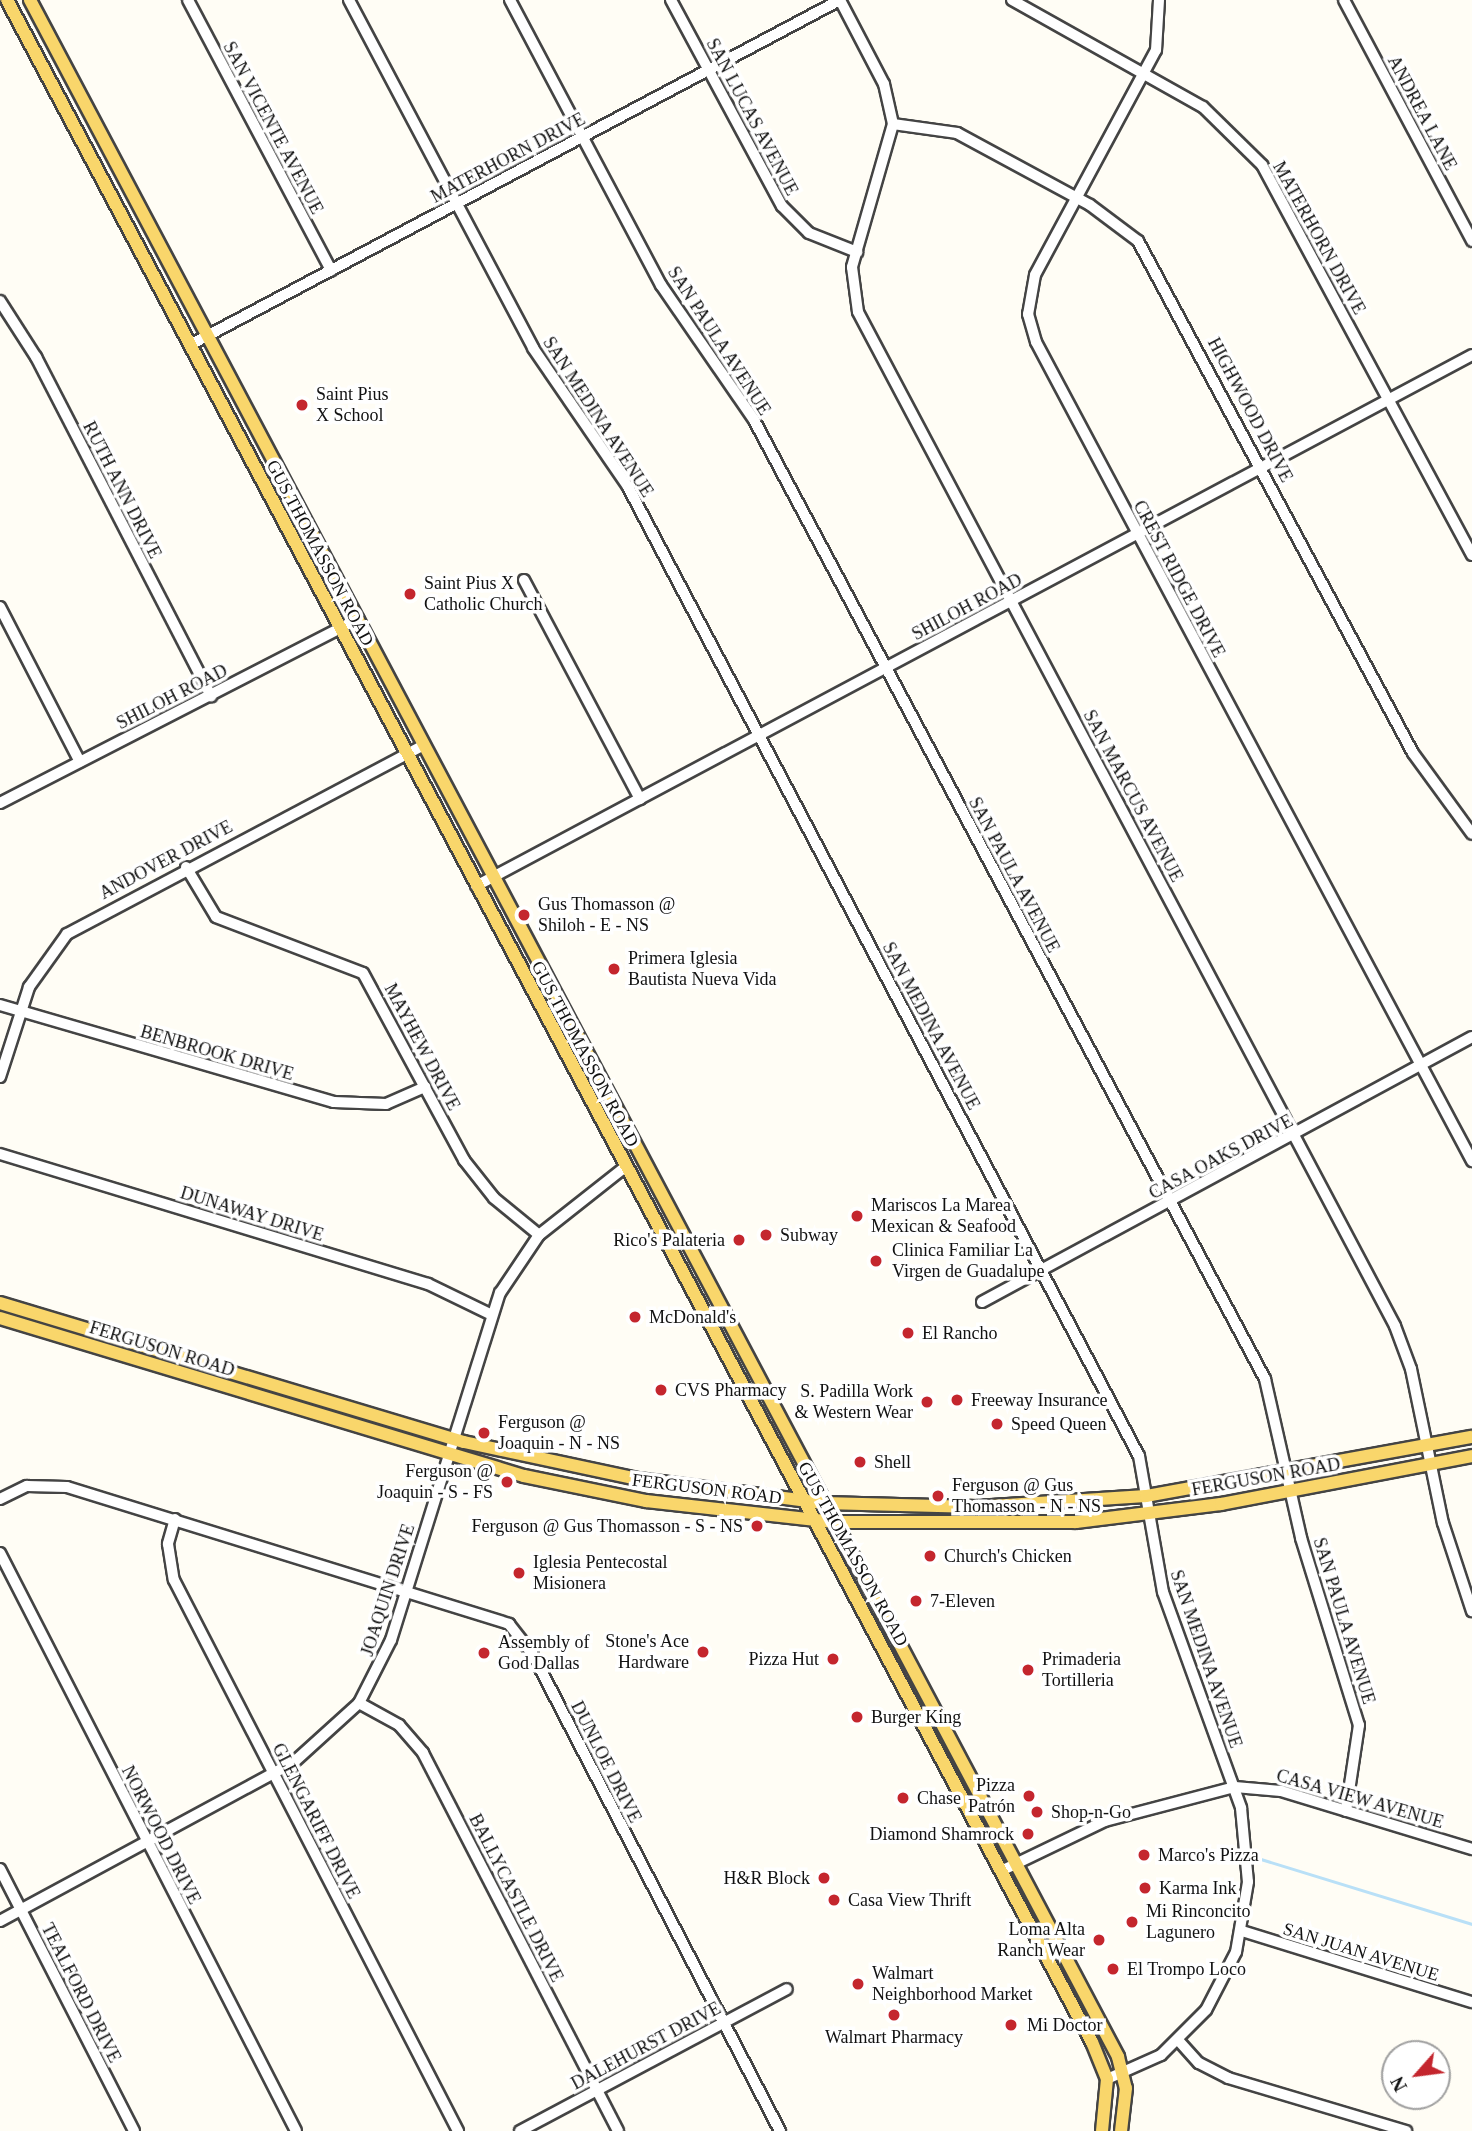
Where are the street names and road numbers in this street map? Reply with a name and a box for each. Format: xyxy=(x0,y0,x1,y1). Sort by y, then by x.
street label: SAN LUCAS AVENUE xyxy=(701,34,803,200)
street label: SAN VICENTE AVENUE xyxy=(218,37,328,219)
street label: ANDREA LANE xyxy=(1383,52,1461,174)
street label: MATERHORN DRIVE xyxy=(427,108,589,208)
street label: MATERHORN DRIVE xyxy=(1268,158,1370,318)
street label: SAN PAULA AVENUE xyxy=(662,262,776,420)
street label: SAN MEDINA AVENUE xyxy=(538,332,658,502)
street label: HIGHWOOD DRIVE xyxy=(1203,334,1297,486)
street label: RUTH ANN DRIVE xyxy=(78,417,166,563)
street label: GUS THOMASSON ROAD xyxy=(262,456,378,650)
street label: CREST RIDGE DRIVE xyxy=(1128,497,1230,661)
street label: SHILOH ROAD xyxy=(908,569,1026,645)
street label: SHILOH ROAD xyxy=(113,660,231,734)
street label: SAN MARCUS AVENUE xyxy=(1078,706,1188,886)
street label: SAN PAULA AVENUE xyxy=(963,793,1065,957)
street label: ANDOVER DRIVE xyxy=(96,816,236,904)
street label: SAN MEDINA AVENUE xyxy=(877,938,985,1114)
street label: GUS THOMASSON ROAD xyxy=(527,957,643,1151)
street label: MAYHEW DRIVE xyxy=(379,980,465,1114)
street label: BENBROOK DRIVE xyxy=(138,1021,296,1085)
street label: CASA OAKS DRIVE xyxy=(1145,1110,1297,1204)
street label: DUNAWAY DRIVE xyxy=(177,1182,327,1246)
street label: FERGUSON ROAD xyxy=(87,1317,237,1381)
street label: FERGUSON ROAD xyxy=(1190,1453,1342,1501)
street label: GUS THOMASSON ROAD xyxy=(793,1458,913,1650)
street label: FERGUSON ROAD xyxy=(631,1469,783,1509)
street label: JOAQUIN DRIVE xyxy=(356,1521,420,1659)
street label: SAN PAULA AVENUE xyxy=(1308,1534,1380,1708)
street label: SAN MEDINA AVENUE xyxy=(1165,1566,1247,1752)
street label: DUNLOE DRIVE xyxy=(566,1698,646,1826)
street label: GLENGARIFF DRIVE xyxy=(267,1740,365,1902)
street label: NORWOOD DRIVE xyxy=(117,1762,205,1908)
street label: CASA VIEW AVENUE xyxy=(1273,1764,1447,1834)
street label: BALLYCASTLE DRIVE xyxy=(464,1810,568,1986)
street label: SAN JUAN AVENUE xyxy=(1280,1918,1442,1986)
street label: TEALFORD DRIVE xyxy=(37,1920,125,2066)
street label: DALEHURST DRIVE xyxy=(567,1997,725,2095)

